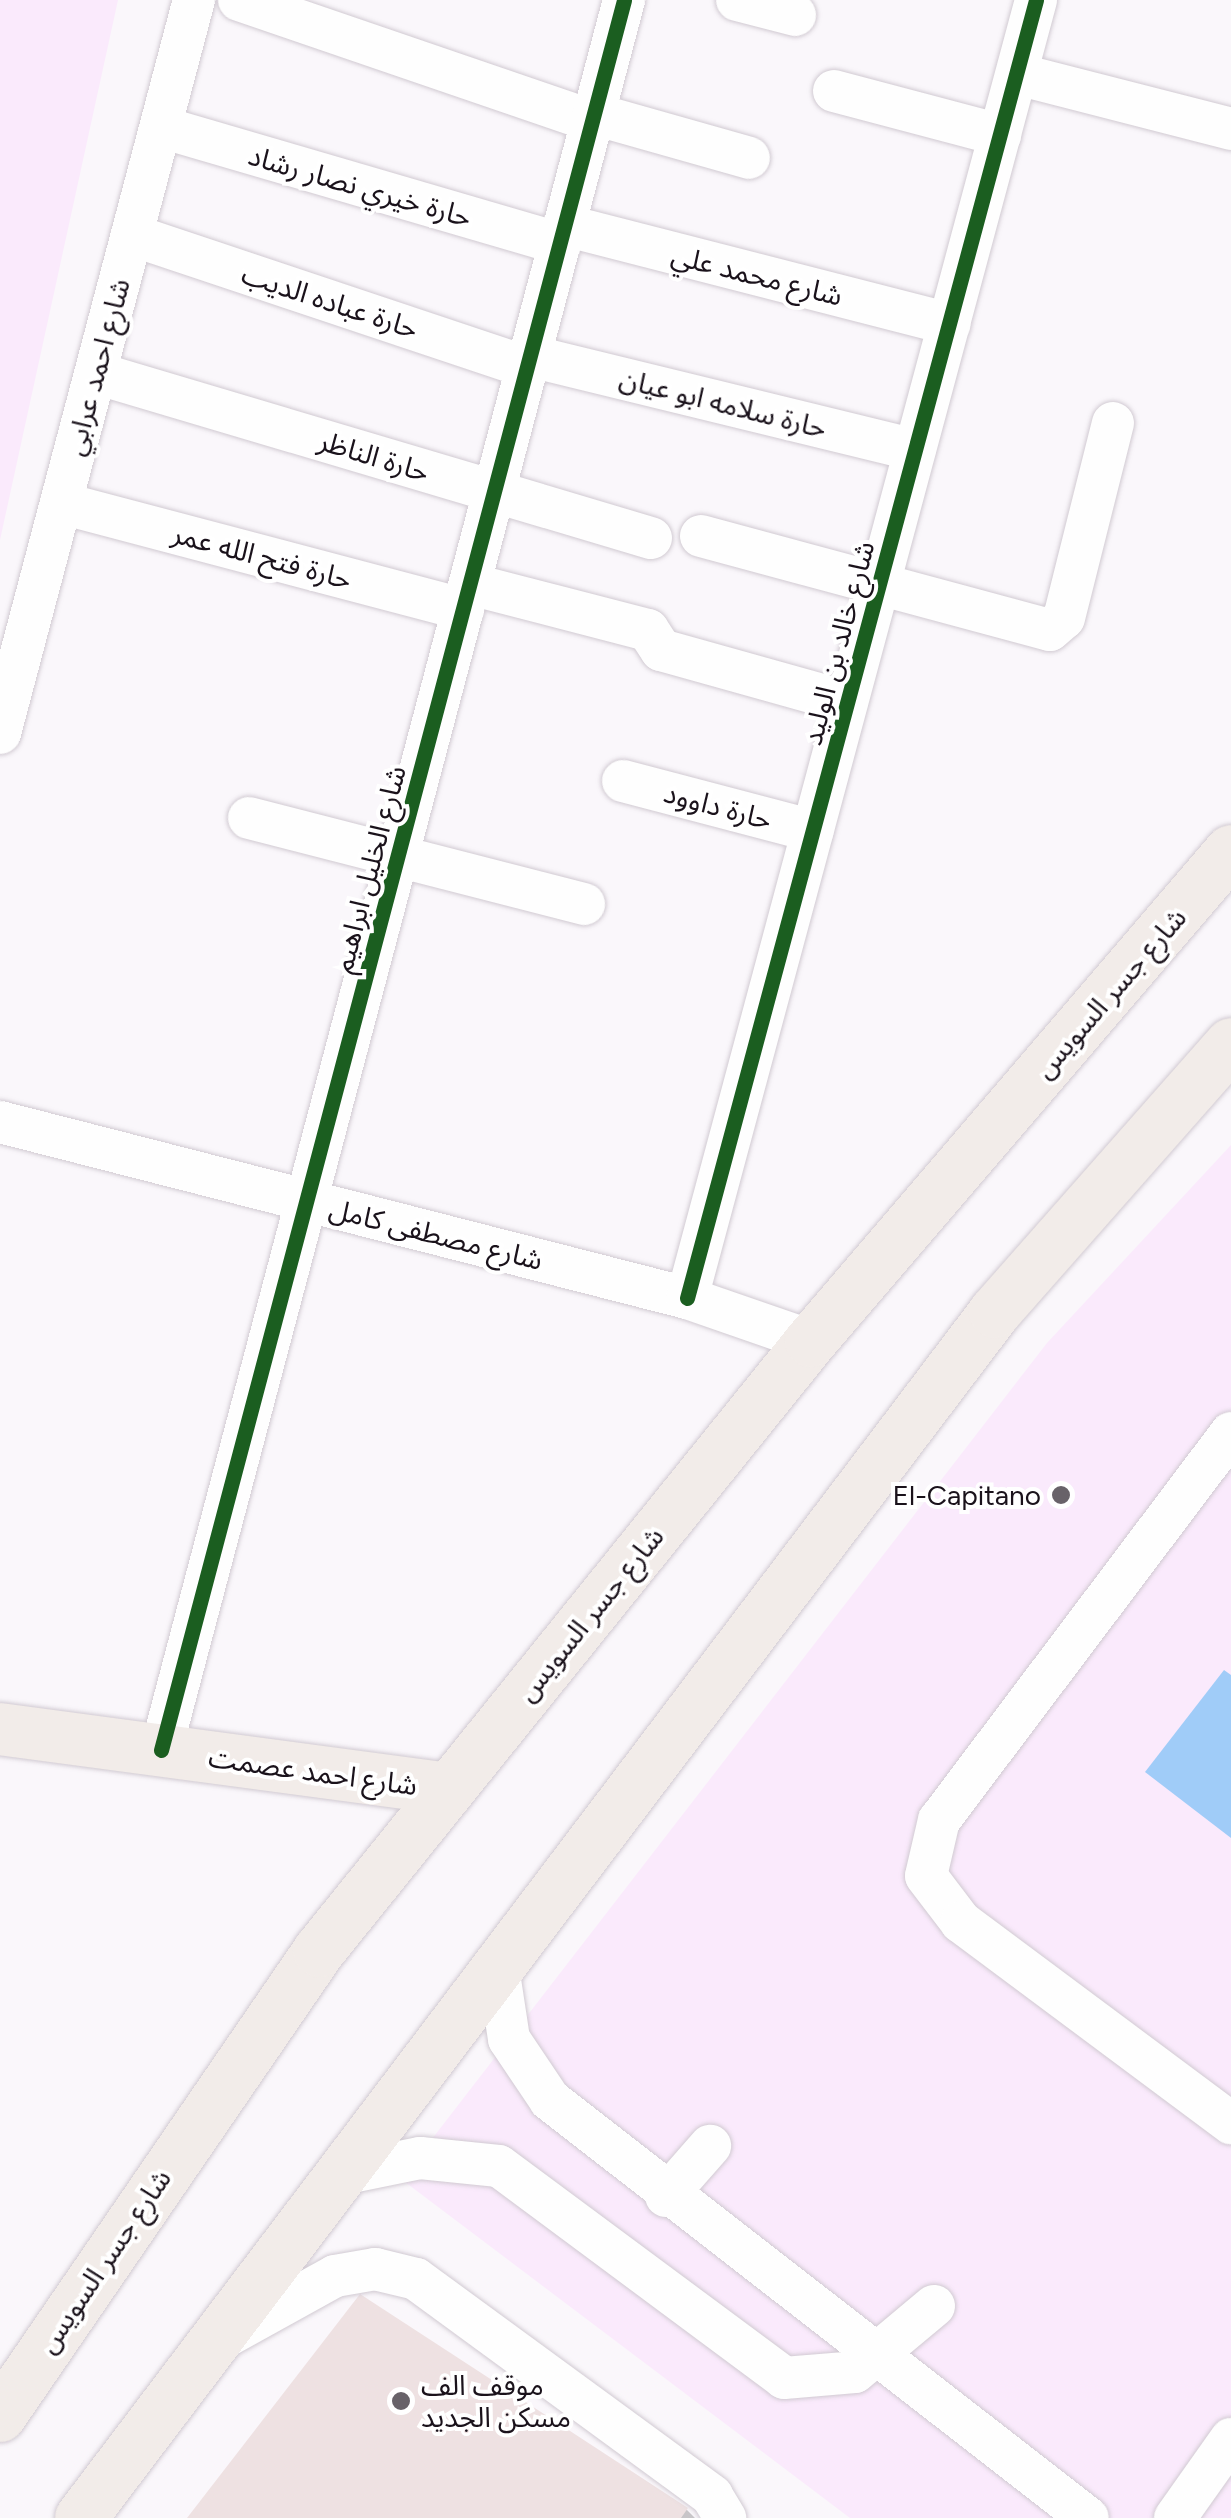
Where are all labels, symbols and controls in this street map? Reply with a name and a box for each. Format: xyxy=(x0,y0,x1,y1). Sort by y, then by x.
street label: حارة خيري نصار رشاد xyxy=(245,138,475,234)
street label: شارع محمد علي xyxy=(668,238,846,312)
street label: حارة عباده الديب xyxy=(238,257,422,345)
street label: شارع احمد عرابي xyxy=(57,275,137,459)
street label: حارة سلامه ابو عيان xyxy=(616,361,830,445)
street label: حارة الناظر xyxy=(315,423,433,489)
street label: حارة فتح الله عمر xyxy=(169,516,355,596)
street label: شارع خالد بن الوليد xyxy=(795,537,881,749)
street label: شارع الخليل ابراهيم xyxy=(325,762,413,976)
street label: حارة داوود xyxy=(660,775,776,837)
street label: شارع جسر السويس xyxy=(1027,901,1193,1085)
street label: شارع مصطفى كامل xyxy=(326,1191,546,1277)
place label: El-Capitano xyxy=(892,1478,1041,1512)
marker: El-Capitano xyxy=(1050,1484,1072,1506)
street label: شارع جسر السويس xyxy=(509,1520,671,1708)
street label: شارع احمد عصمت xyxy=(207,1740,419,1802)
street label: شارع جسر السويس xyxy=(30,2163,178,2359)
place label: موقف الف مسكن الجديد xyxy=(421,2368,571,2434)
marker: موقف الف مسكن الجديد xyxy=(390,2390,412,2412)

